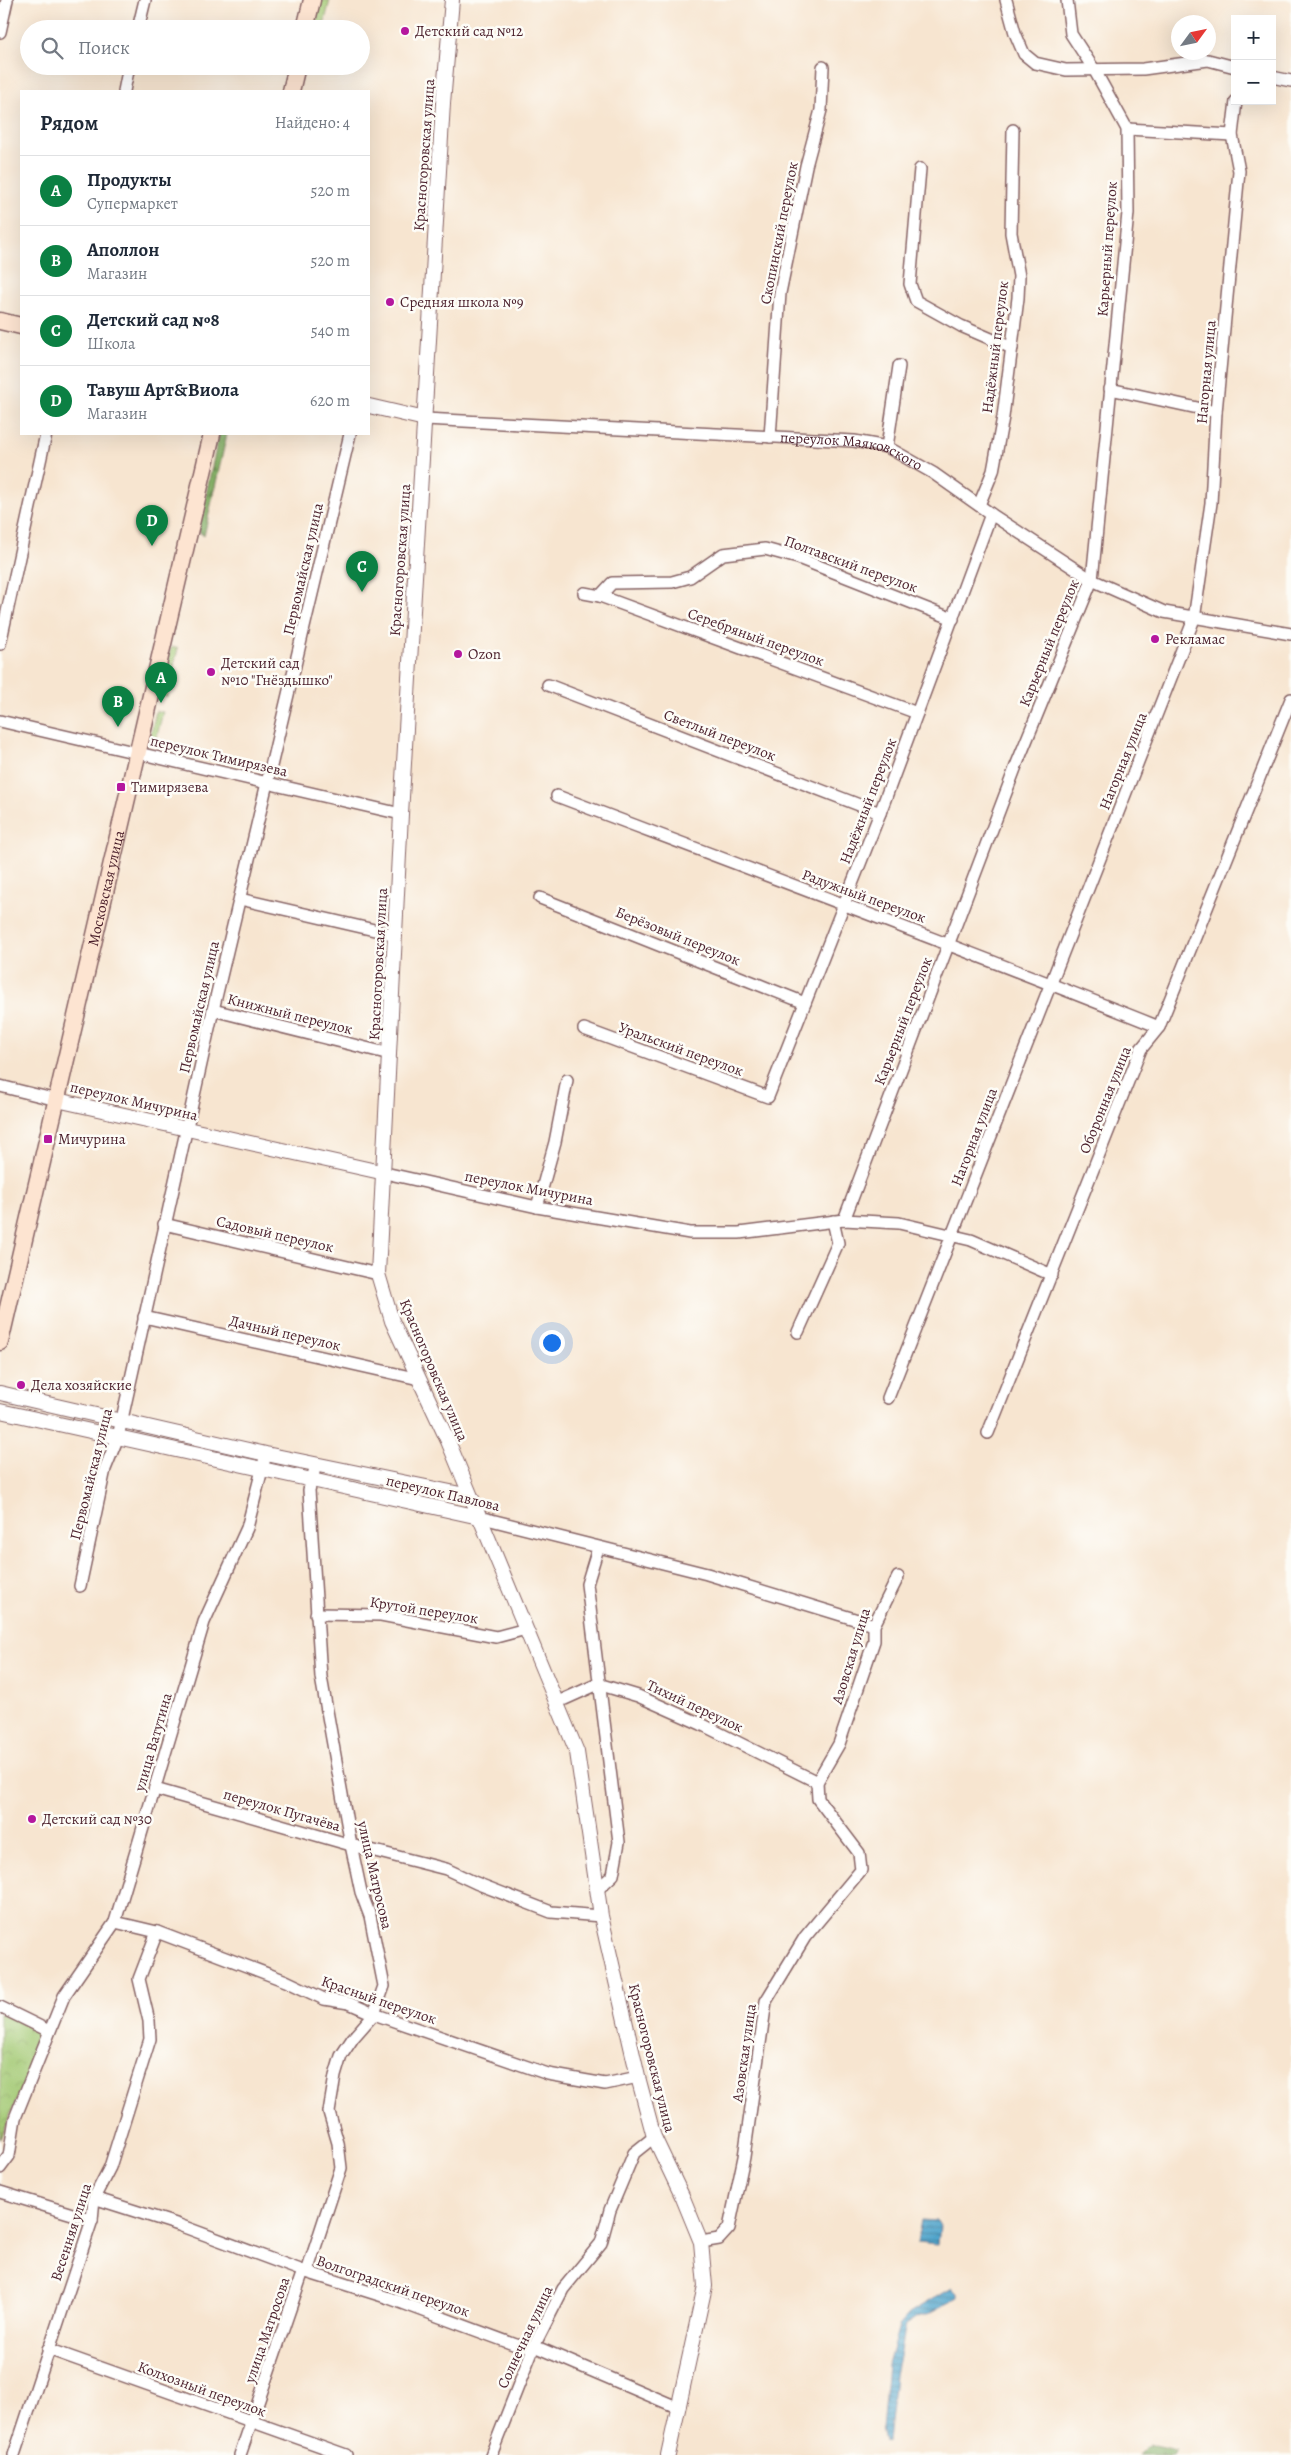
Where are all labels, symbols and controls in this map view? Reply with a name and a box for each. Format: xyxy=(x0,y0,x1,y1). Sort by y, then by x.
north arrow xyxy=(1171,15,1216,60)
map controls xyxy=(1231,15,1276,105)
button: + xyxy=(1231,15,1276,60)
search box xyxy=(20,20,370,75)
place label: Детский сад №12 xyxy=(415,21,523,41)
marker: Детский сад №12 xyxy=(399,25,411,37)
icon: search xyxy=(38,34,66,62)
text: Поиск xyxy=(78,35,130,61)
button: − xyxy=(1231,60,1276,105)
street label: Красногоровская улица xyxy=(409,78,439,232)
text: Рядом xyxy=(40,109,98,137)
text: Найдено: 4 xyxy=(275,112,350,134)
street label: Скопинский переулок xyxy=(755,160,803,306)
text: Продукты xyxy=(87,167,172,193)
text: A xyxy=(51,180,61,202)
text: 520 m xyxy=(311,180,350,202)
street label: Карьерный переулок xyxy=(1092,180,1122,317)
text: Супермаркет xyxy=(87,193,178,215)
text: Аполлон xyxy=(87,237,159,263)
text: B xyxy=(51,250,61,272)
text: 520 m xyxy=(311,250,350,272)
text: Магазин xyxy=(87,263,147,285)
street label: Надёжный переулок xyxy=(977,279,1013,414)
place label: Средняя школа №9 xyxy=(400,292,524,312)
marker: Средняя школа №9 xyxy=(384,296,396,308)
text: Детский сад №8 xyxy=(87,307,220,333)
street label: Нагорная улица xyxy=(1192,319,1220,425)
text: C xyxy=(51,320,61,342)
text: 540 m xyxy=(311,320,350,342)
text: Школа xyxy=(87,333,135,355)
text: Тавуш Арт&Виола xyxy=(87,377,239,403)
text: D xyxy=(50,390,62,412)
text: 620 m xyxy=(310,390,350,412)
text: Магазин xyxy=(87,403,147,425)
street label: переулок Маяковского xyxy=(779,427,926,475)
street label: Красногоровская улица xyxy=(385,483,415,637)
street label: Первомайская улица xyxy=(278,501,328,637)
pin: D xyxy=(136,505,168,546)
street label: Полтавский переулок xyxy=(781,531,921,598)
pin: C xyxy=(346,551,378,592)
street label: Карьерный переулок xyxy=(1014,576,1084,710)
street label: Серебряный переулок xyxy=(685,603,827,671)
place label: Рекламас xyxy=(1165,629,1225,649)
marker: Рекламас xyxy=(1149,633,1161,645)
place label: Ozon xyxy=(468,644,501,664)
marker: Ozon xyxy=(452,648,464,660)
place label: Детский сад №10 "Гнёздышко" xyxy=(221,653,333,690)
pin: A xyxy=(145,662,177,703)
marker: Детский сад №10 "Гнёздышко" xyxy=(205,666,217,678)
pin: B xyxy=(102,686,134,727)
street label: Светлый переулок xyxy=(661,704,779,766)
street label: Нагорная улица xyxy=(1094,709,1152,813)
street label: переулок Тимирязева xyxy=(148,730,290,782)
street label: Надёжный переулок xyxy=(835,735,901,867)
place label: Тимирязева xyxy=(131,777,209,797)
marker: Тимирязева xyxy=(115,781,127,793)
street label: Московская улица xyxy=(83,828,129,948)
street label: Радужный переулок xyxy=(799,864,929,928)
street label: Красногоровская улица xyxy=(364,887,392,1041)
street label: Берёзовый переулок xyxy=(613,902,744,970)
street label: Первомайская улица xyxy=(174,939,224,1075)
street label: Карьерный переулок xyxy=(869,954,937,1088)
street label: Книжный переулок xyxy=(225,989,355,1039)
street label: Уральский переулок xyxy=(616,1017,746,1081)
street label: Оборонная улица xyxy=(1074,1043,1136,1157)
street label: переулок Мичурина xyxy=(68,1077,200,1125)
street label: Нагорная улица xyxy=(946,1085,1002,1189)
place label: Мичурина xyxy=(58,1129,126,1149)
marker: Мичурина xyxy=(42,1133,54,1145)
street label: переулок Мичурина xyxy=(463,1166,595,1210)
street label: Садовый переулок xyxy=(214,1211,336,1257)
street label: Красногоровская улица xyxy=(395,1296,473,1444)
street label: Дачный переулок xyxy=(227,1310,343,1356)
your location xyxy=(539,1330,565,1356)
place label: Дела хозяйские xyxy=(31,1375,132,1395)
marker: Дела хозяйские xyxy=(15,1379,27,1391)
street label: Первомайская улица xyxy=(65,1406,117,1542)
street label: переулок Павлова xyxy=(384,1470,502,1516)
street label: Крутой переулок xyxy=(368,1592,480,1628)
street label: Азовская улица xyxy=(827,1606,875,1707)
street label: Тихий переулок xyxy=(644,1675,747,1737)
street label: улица Ватутина xyxy=(129,1690,177,1795)
street label: переулок Пугачёва xyxy=(221,1784,343,1836)
place label: Детский сад №30 xyxy=(42,1809,152,1829)
marker: Детский сад №30 xyxy=(26,1813,38,1825)
street label: улица Матросова xyxy=(353,1818,397,1931)
street label: Красный переулок xyxy=(319,1971,440,2029)
street label: Красногоровская улица xyxy=(624,1981,680,2135)
street label: Азовская улица xyxy=(727,2002,761,2105)
street label: Весенняя улица xyxy=(46,2180,96,2284)
street label: Волгоградский переулок xyxy=(314,2250,472,2322)
street label: улица Матросова xyxy=(239,2274,295,2387)
street label: Солнечная улица xyxy=(492,2282,558,2392)
street label: Колхозный переулок xyxy=(135,2356,269,2422)

